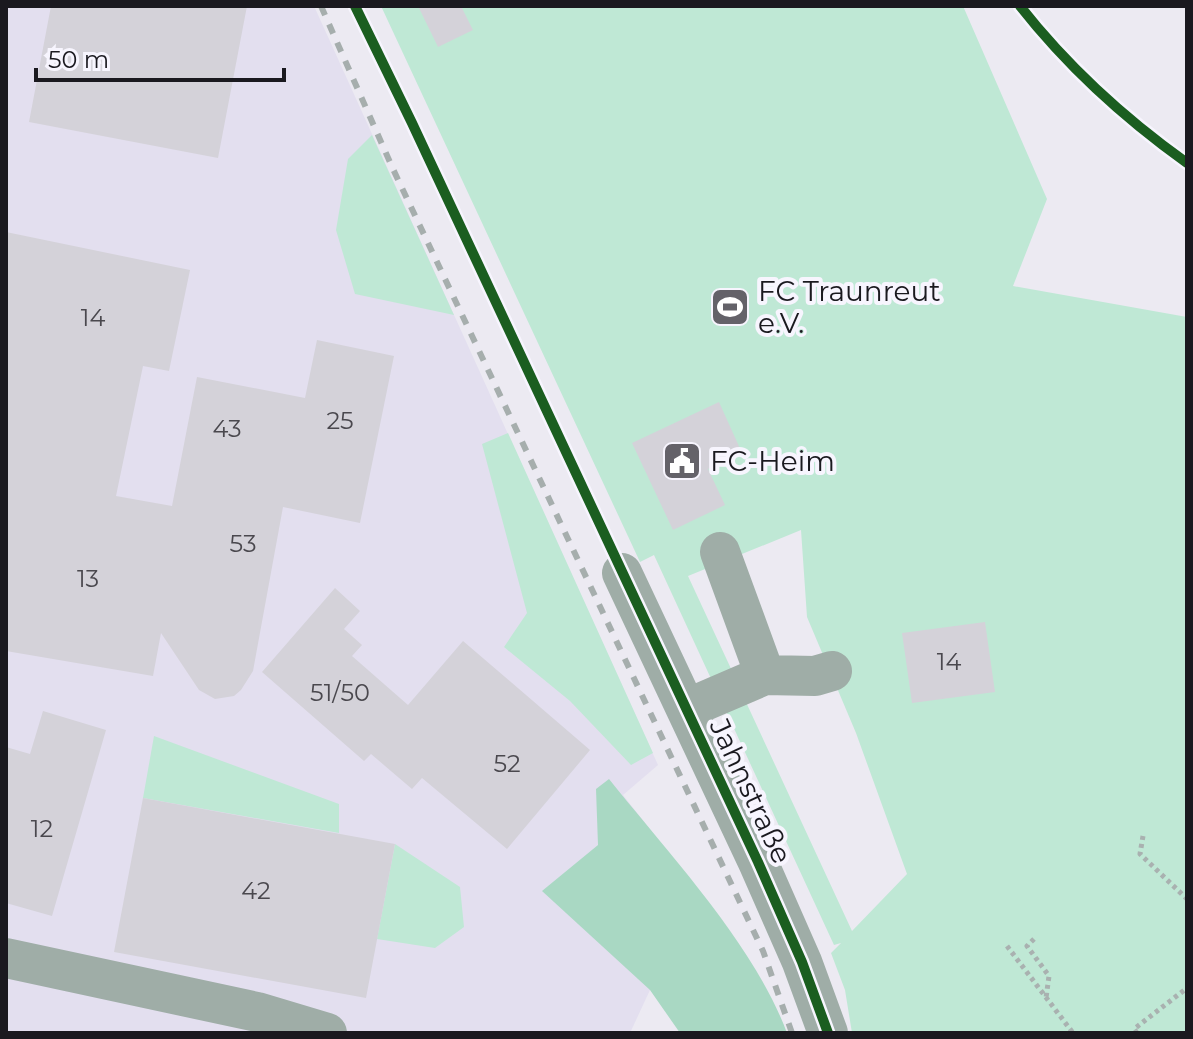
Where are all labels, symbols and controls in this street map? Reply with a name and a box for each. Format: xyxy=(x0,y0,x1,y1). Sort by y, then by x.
scale bar xyxy=(36,32,284,82)
text: 50 m xyxy=(48,45,109,74)
place label: FC Traunreut e.V. xyxy=(758,274,941,340)
sports icon: FC Traunreut e.V. xyxy=(709,286,751,328)
house number: 14 xyxy=(81,303,105,332)
house number: 25 xyxy=(326,406,354,435)
house number: 43 xyxy=(212,414,242,443)
public building icon: FC-Heim xyxy=(661,440,703,482)
place label: FC-Heim xyxy=(710,444,835,478)
house number: 53 xyxy=(230,529,257,558)
house number: 13 xyxy=(77,564,99,593)
house number: 14 xyxy=(937,647,961,676)
house number: 51/50 xyxy=(310,678,370,707)
street label: Jahnstraße xyxy=(702,712,799,869)
house number: 52 xyxy=(493,749,521,778)
house number: 12 xyxy=(31,814,53,843)
house number: 42 xyxy=(241,876,271,905)

